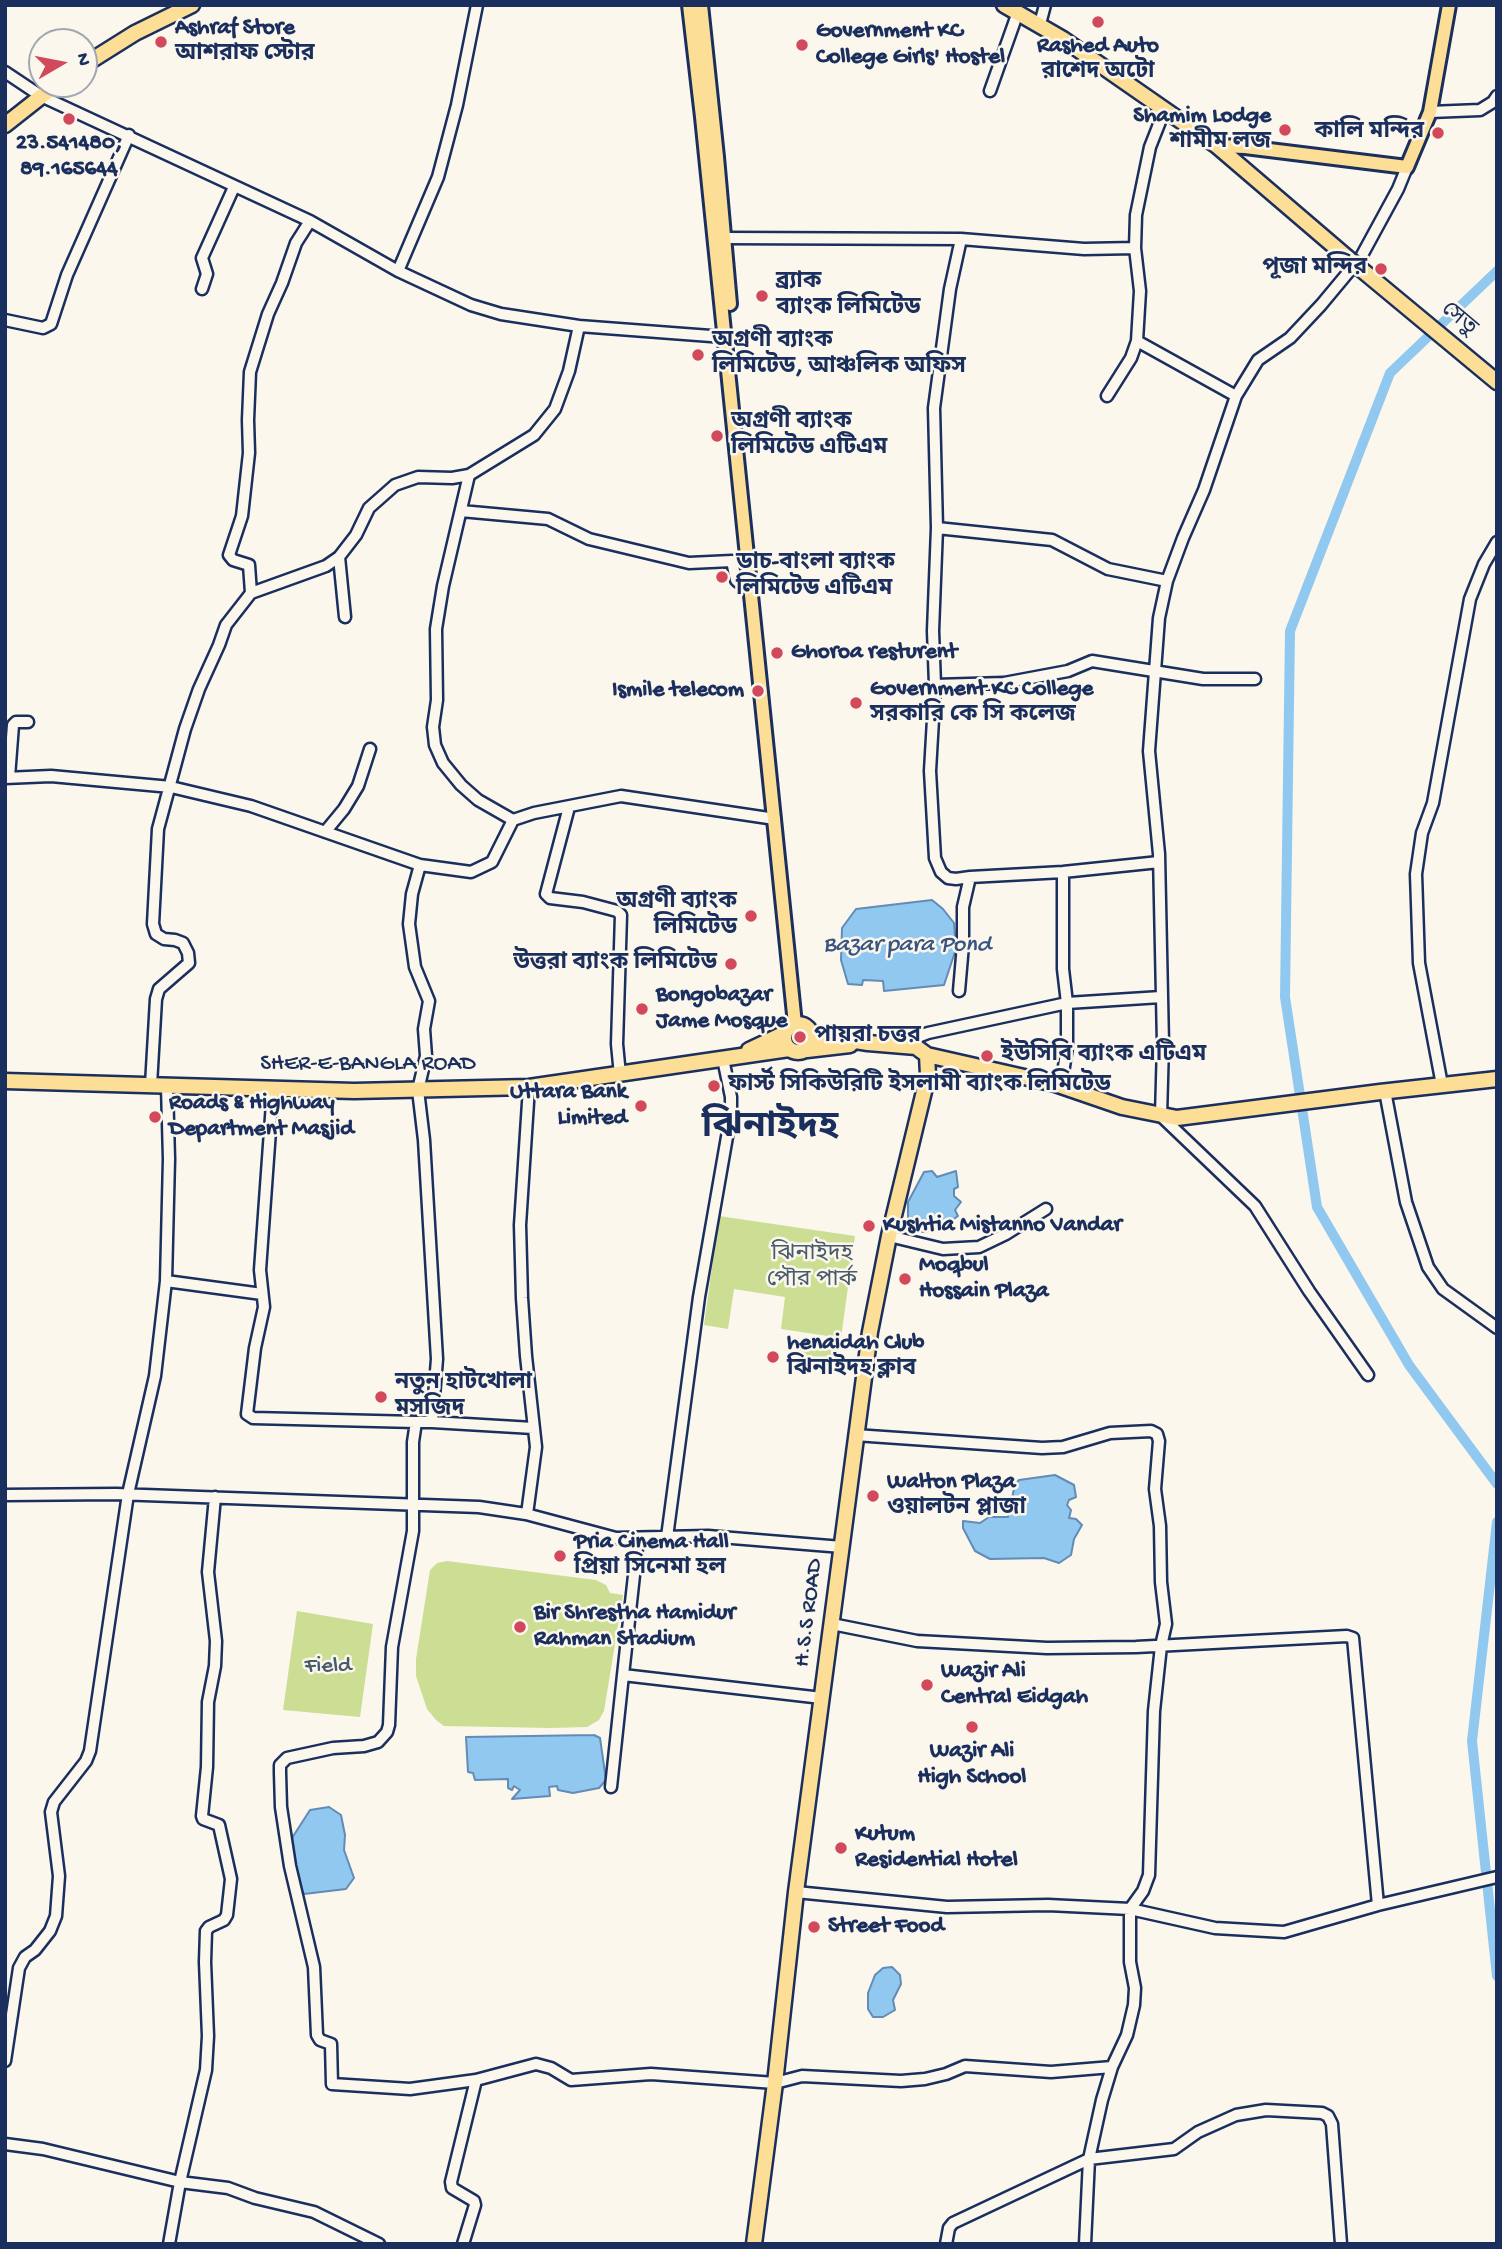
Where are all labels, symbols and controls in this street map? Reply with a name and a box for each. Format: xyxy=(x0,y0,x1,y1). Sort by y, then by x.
marker: Rashed Auto রাশেদ অটো xyxy=(1090,14,1106,30)
place label: Ashraf Store আশরাফ স্টোর xyxy=(175,15,315,69)
place label: Government KC College Girls' Hostel xyxy=(816,18,1005,72)
north arrow xyxy=(28,28,98,98)
place label: Rashed Auto রাশেদ অটো xyxy=(1037,33,1159,87)
marker: Ashraf Store আশরাফ স্টোর xyxy=(153,34,169,50)
marker: Government KC College Girls' Hostel xyxy=(794,37,810,53)
text: N xyxy=(70,52,95,68)
place label: Shamim Lodge শামীম লজ xyxy=(1133,103,1271,157)
marker: 23.541480, 89.165644 xyxy=(61,111,77,127)
place label: কালি মন্দির xyxy=(1315,119,1424,147)
marker: Shamim Lodge শামীম লজ xyxy=(1277,122,1293,138)
marker: কালি মন্দির xyxy=(1430,125,1446,141)
place label: 23.541480, 89.165644 xyxy=(16,130,122,184)
place label: পূজা মন্দির xyxy=(1262,255,1367,283)
marker: পূজা মন্দির xyxy=(1373,261,1389,277)
place label: ব্র্যাক ব্যাংক লিমিটেড xyxy=(776,269,921,323)
marker: ব্র্যাক ব্যাংক লিমিটেড xyxy=(754,288,770,304)
street label: সেতু xyxy=(1434,297,1482,343)
place label: অগ্রণী ব্যাংক লিমিটেড, আঞ্চলিক অফিস xyxy=(712,328,966,382)
marker: অগ্রণী ব্যাংক লিমিটেড, আঞ্চলিক অফিস xyxy=(690,347,706,363)
place label: অগ্রণী ব্যাংক লিমিটেড এটিএম xyxy=(731,409,887,463)
marker: অগ্রণী ব্যাংক লিমিটেড এটিএম xyxy=(709,428,725,444)
place label: ডাচ-বাংলা ব্যাংক লিমিটেড এটিএম xyxy=(736,550,895,604)
marker: ডাচ-বাংলা ব্যাংক লিমিটেড এটিএম xyxy=(714,569,730,585)
place label: Ghoroa resturent xyxy=(791,639,957,667)
marker: Ghoroa resturent xyxy=(769,645,785,661)
place label: Government KC College সরকারি কে সি কলেজ xyxy=(870,676,1093,730)
place label: Ismile telecom xyxy=(612,677,744,705)
marker: Ismile telecom xyxy=(750,683,766,699)
marker: Government KC College সরকারি কে সি কলেজ xyxy=(848,695,864,711)
place label: অগ্রণী ব্যাংক লিমিটেড xyxy=(616,889,737,943)
marker: অগ্রণী ব্যাংক লিমিটেড xyxy=(743,908,759,924)
water label: Bazar para Pond xyxy=(823,932,991,960)
place label: উত্তরা ব্যাংক লিমিটেড xyxy=(513,950,717,978)
marker: উত্তরা ব্যাংক লিমিটেড xyxy=(723,956,739,972)
place label: Bongobazar Jame Mosque xyxy=(656,982,787,1036)
marker: Bongobazar Jame Mosque xyxy=(634,1001,650,1017)
place label: পায়রা চত্তর xyxy=(814,1023,921,1051)
marker: পায়রা চত্তর xyxy=(792,1029,808,1045)
place label: ইউসিবি ব্যাংক এটিএম xyxy=(1001,1042,1206,1070)
marker: ইউসিবি ব্যাংক এটিএম xyxy=(979,1048,995,1064)
street label: SHER-E-BANGLA ROAD xyxy=(260,1051,476,1079)
place label: ফার্স্ট সিকিউরিটি ইসলামী ব্যাংক লিমিটেড xyxy=(728,1072,1111,1100)
marker: ফার্স্ট সিকিউরিটি ইসলামী ব্যাংক লিমিটেড xyxy=(706,1078,722,1094)
place label: Uttara Bank Limited xyxy=(510,1079,627,1133)
place label: Roads & Highway Department Masjid xyxy=(169,1090,354,1144)
marker: Uttara Bank Limited xyxy=(633,1098,649,1114)
district label: ঝিনাইদহ xyxy=(702,1108,838,1152)
marker: Roads & Highway Department Masjid xyxy=(147,1109,163,1125)
place label: Kushtia Mistanno Vandar xyxy=(883,1212,1122,1240)
marker: Kushtia Mistanno Vandar xyxy=(861,1218,877,1234)
park label: ঝিনাইদহ পৌর পার্ক xyxy=(767,1241,857,1295)
place label: Moqbul Hossain Plaza xyxy=(919,1252,1049,1306)
marker: Moqbul Hossain Plaza xyxy=(897,1271,913,1287)
place label: henaidah Club ঝিনাইদহ ক্লাব xyxy=(787,1330,924,1384)
marker: henaidah Club ঝিনাইদহ ক্লাব xyxy=(765,1349,781,1365)
place label: নতুন হাটখোলা মসজিদ xyxy=(395,1370,532,1424)
marker: নতুন হাটখোলা মসজিদ xyxy=(373,1389,389,1405)
place label: Walton Plaza ওয়ালটন প্লাজা xyxy=(887,1469,1026,1523)
marker: Walton Plaza ওয়ালটন প্লাজা xyxy=(865,1488,881,1504)
place label: Pria Cinema Hall প্রিয়া সিনেমা হল xyxy=(574,1529,729,1583)
marker: Pria Cinema Hall প্রিয়া সিনেমা হল xyxy=(552,1548,568,1564)
street label: H.S.S ROAD xyxy=(790,1557,830,1669)
place label: Bir Shrestha Hamidur Rahman Stadium xyxy=(534,1600,735,1654)
marker: Bir Shrestha Hamidur Rahman Stadium xyxy=(512,1619,528,1635)
park label: Field xyxy=(304,1653,352,1681)
place label: Wazir Ali Central Eidgah xyxy=(941,1658,1088,1712)
marker: Wazir Ali Central Eidgah xyxy=(919,1677,935,1693)
marker: Wazir Ali High School xyxy=(964,1719,980,1735)
place label: Wazir Ali High School xyxy=(918,1738,1026,1792)
place label: Kutum Residential Hotel xyxy=(855,1821,1018,1875)
marker: Kutum Residential Hotel xyxy=(833,1840,849,1856)
place label: Street Food xyxy=(828,1913,944,1941)
marker: Street Food xyxy=(806,1919,822,1935)

